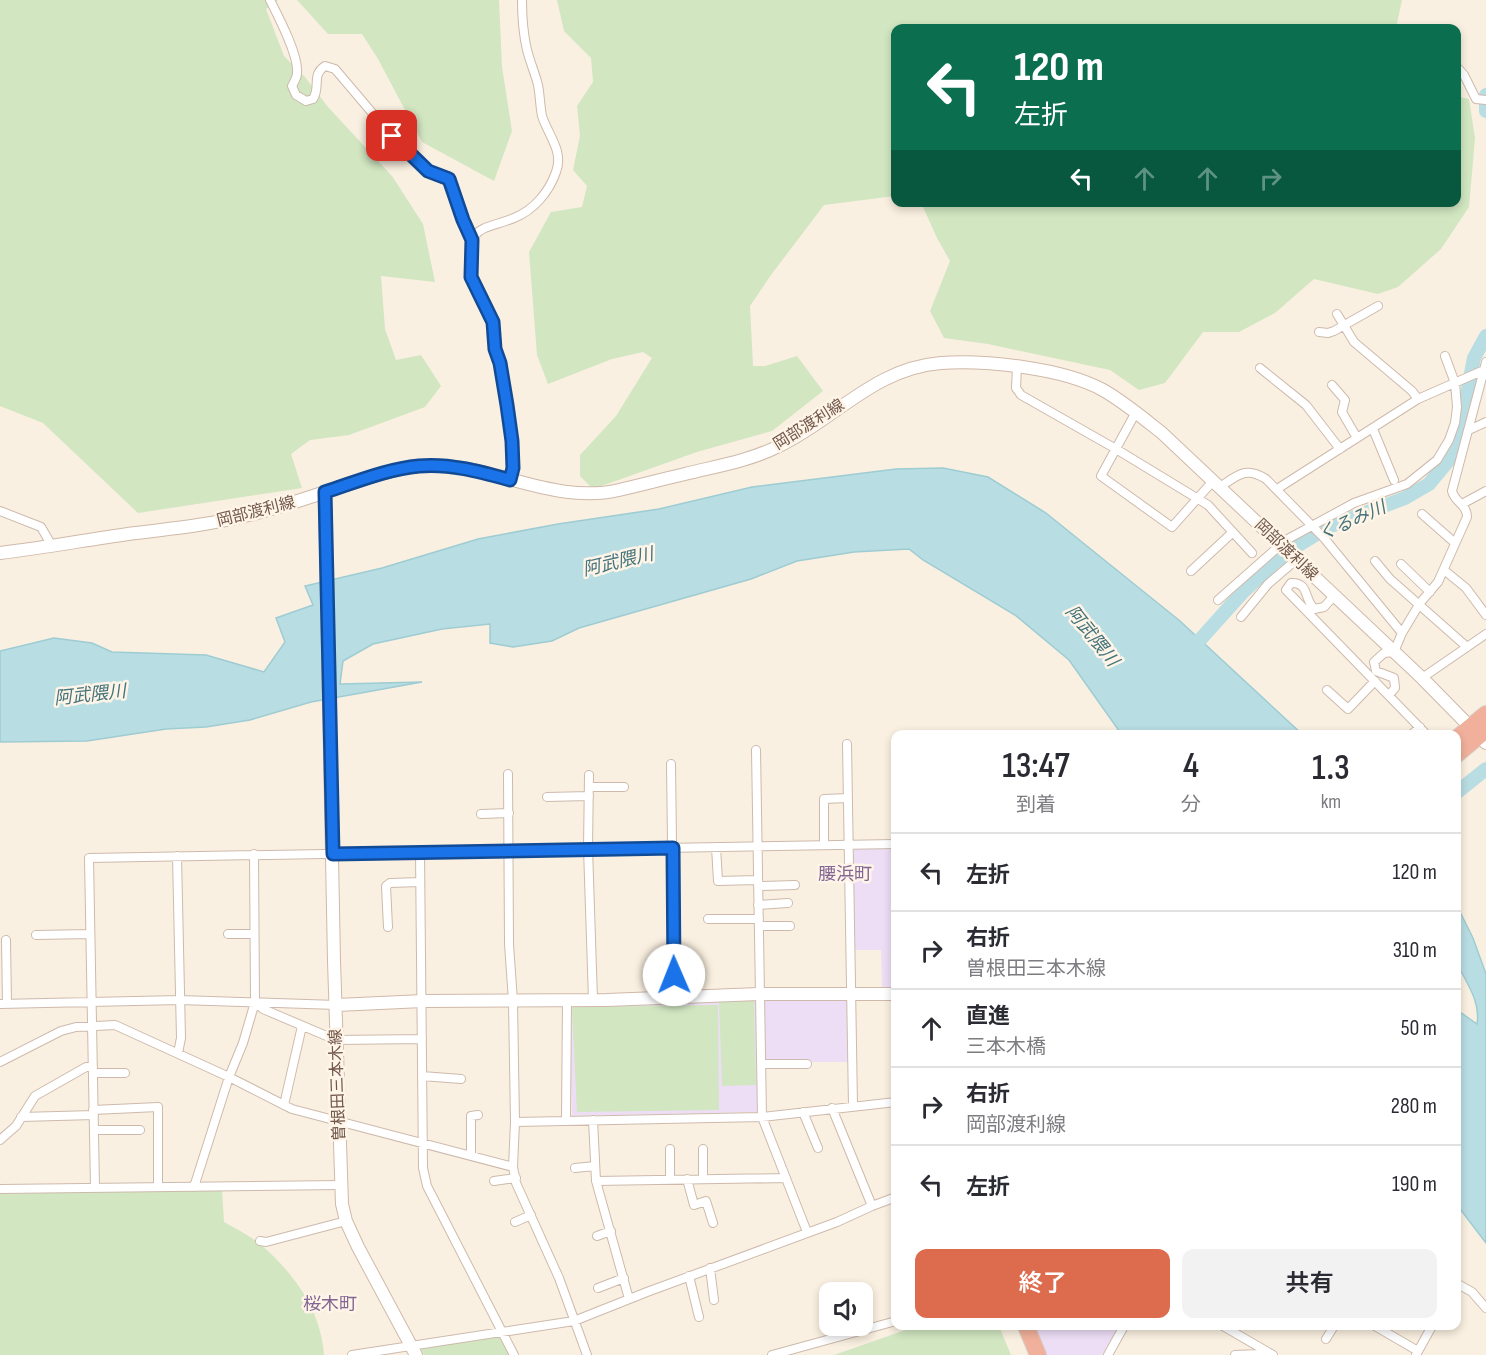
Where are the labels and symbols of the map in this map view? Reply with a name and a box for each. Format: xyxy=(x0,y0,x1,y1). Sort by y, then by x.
pin xyxy=(366,110,417,161)
street label: 岡部渡利線 xyxy=(770,396,848,454)
street label: 岡部渡利線 xyxy=(215,493,297,531)
water label: くるみ川 xyxy=(1315,496,1391,545)
street label: 岡部渡利線 xyxy=(1251,515,1321,585)
water label: 阿武隈川 xyxy=(581,543,657,580)
water label: 阿武隈川 xyxy=(1061,601,1124,672)
water label: 阿武隈川 xyxy=(53,681,129,709)
district label: 腰浜町 xyxy=(818,864,872,885)
position arrow xyxy=(642,943,706,1007)
street label: 曽根田三本木線 xyxy=(327,1029,349,1141)
district label: 桜木町 xyxy=(303,1294,357,1315)

